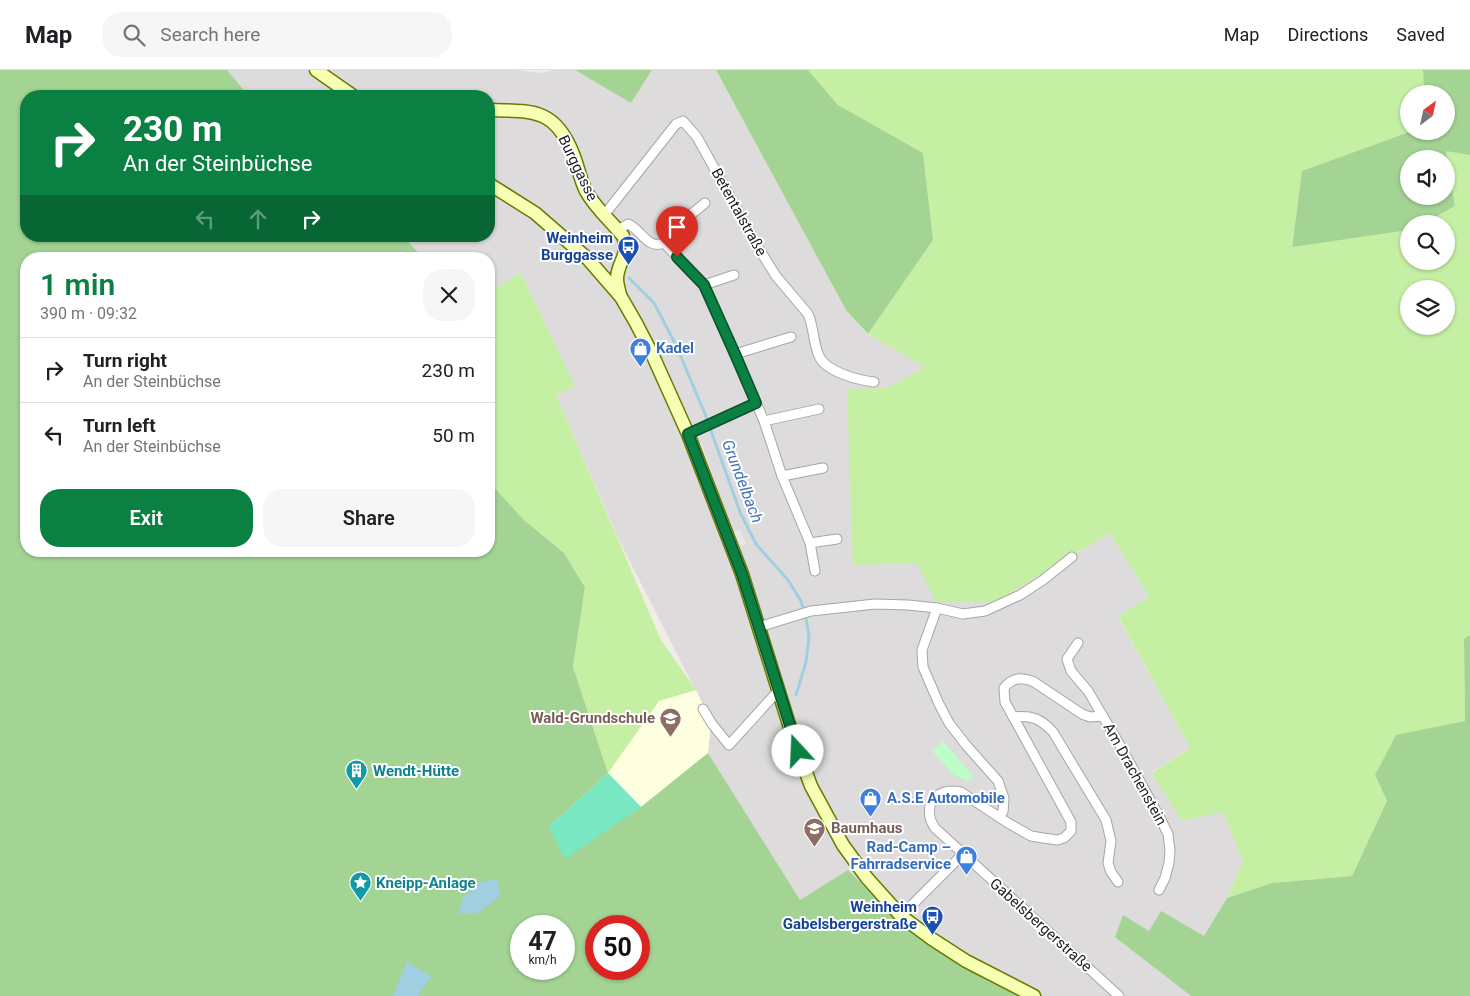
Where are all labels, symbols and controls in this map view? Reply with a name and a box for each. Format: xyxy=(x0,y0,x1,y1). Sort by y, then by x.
search box xyxy=(102,12,452,57)
text: Map xyxy=(25,21,72,49)
icon: search xyxy=(120,21,148,49)
text: Search here xyxy=(160,23,260,46)
text: Map xyxy=(1224,24,1259,45)
text: Directions xyxy=(1287,24,1368,45)
text: Saved xyxy=(1396,24,1445,45)
north arrow xyxy=(1400,85,1455,140)
map controls xyxy=(1400,85,1455,335)
text: 230 m xyxy=(123,109,222,150)
icon: right xyxy=(40,110,105,175)
street label: Burggasse xyxy=(554,132,602,204)
button: sound xyxy=(1400,150,1455,205)
text: An der Steinbüchse xyxy=(123,151,313,176)
street label: Betentalstraße xyxy=(707,165,771,259)
icon: left xyxy=(191,205,219,233)
icon: ahead xyxy=(244,205,272,233)
icon: right xyxy=(297,205,325,233)
pin xyxy=(656,206,698,257)
icon: arrive xyxy=(663,213,691,241)
button: search xyxy=(1400,215,1455,270)
place label: Weinheim Burggasse xyxy=(541,229,613,264)
bus stop icon: Weinheim Burggasse xyxy=(617,235,641,266)
text: 1 min xyxy=(40,267,115,302)
button: close xyxy=(423,269,475,321)
button: layers xyxy=(1400,280,1455,335)
text: 390 m · 09:32 xyxy=(40,304,137,323)
shop icon: Kadel xyxy=(628,336,652,367)
place label: Kadel xyxy=(656,339,694,357)
text: Turn right xyxy=(83,349,167,372)
icon: right xyxy=(40,356,68,384)
text: 230 m xyxy=(422,359,475,382)
text: An der Steinbüchse xyxy=(83,372,221,391)
text: Turn left xyxy=(83,414,156,437)
icon: left xyxy=(40,421,68,449)
text: 50 m xyxy=(432,424,475,447)
text: An der Steinbüchse xyxy=(83,437,221,456)
water label: Grundelbach xyxy=(718,437,767,525)
button: Exit xyxy=(40,489,253,547)
button: Share xyxy=(263,489,475,547)
school or university icon: Wald-Grundschule xyxy=(659,706,683,737)
place label: Wald-Grundschule xyxy=(530,709,655,727)
street label: Am Drachenstein xyxy=(1099,720,1171,828)
position arrow xyxy=(771,724,823,776)
building icon: Wendt-Hütte xyxy=(345,759,369,790)
place label: Wendt-Hütte xyxy=(373,762,459,780)
shop icon: A.S.E Automobile xyxy=(859,786,883,817)
place label: A.S.E Automobile xyxy=(887,789,1005,807)
school or university icon: Baumhaus xyxy=(803,816,827,847)
place label: Baumhaus xyxy=(831,819,903,837)
place label: Rad-Camp – Fahrradservice xyxy=(850,838,951,873)
shop icon: Rad-Camp – Fahrradservice xyxy=(955,844,979,875)
place icon: Kneipp-Anlage xyxy=(348,871,372,902)
place label: Kneipp-Anlage xyxy=(376,874,476,892)
street label: Gabelsbergerstraße xyxy=(986,874,1096,976)
place label: Weinheim Gabelsbergerstraße xyxy=(783,898,917,933)
bus stop icon: Weinheim Gabelsbergerstraße xyxy=(921,904,945,935)
speed limit sign: 50 xyxy=(585,915,650,980)
text: 47 xyxy=(528,927,557,956)
text: km/h xyxy=(528,953,557,967)

